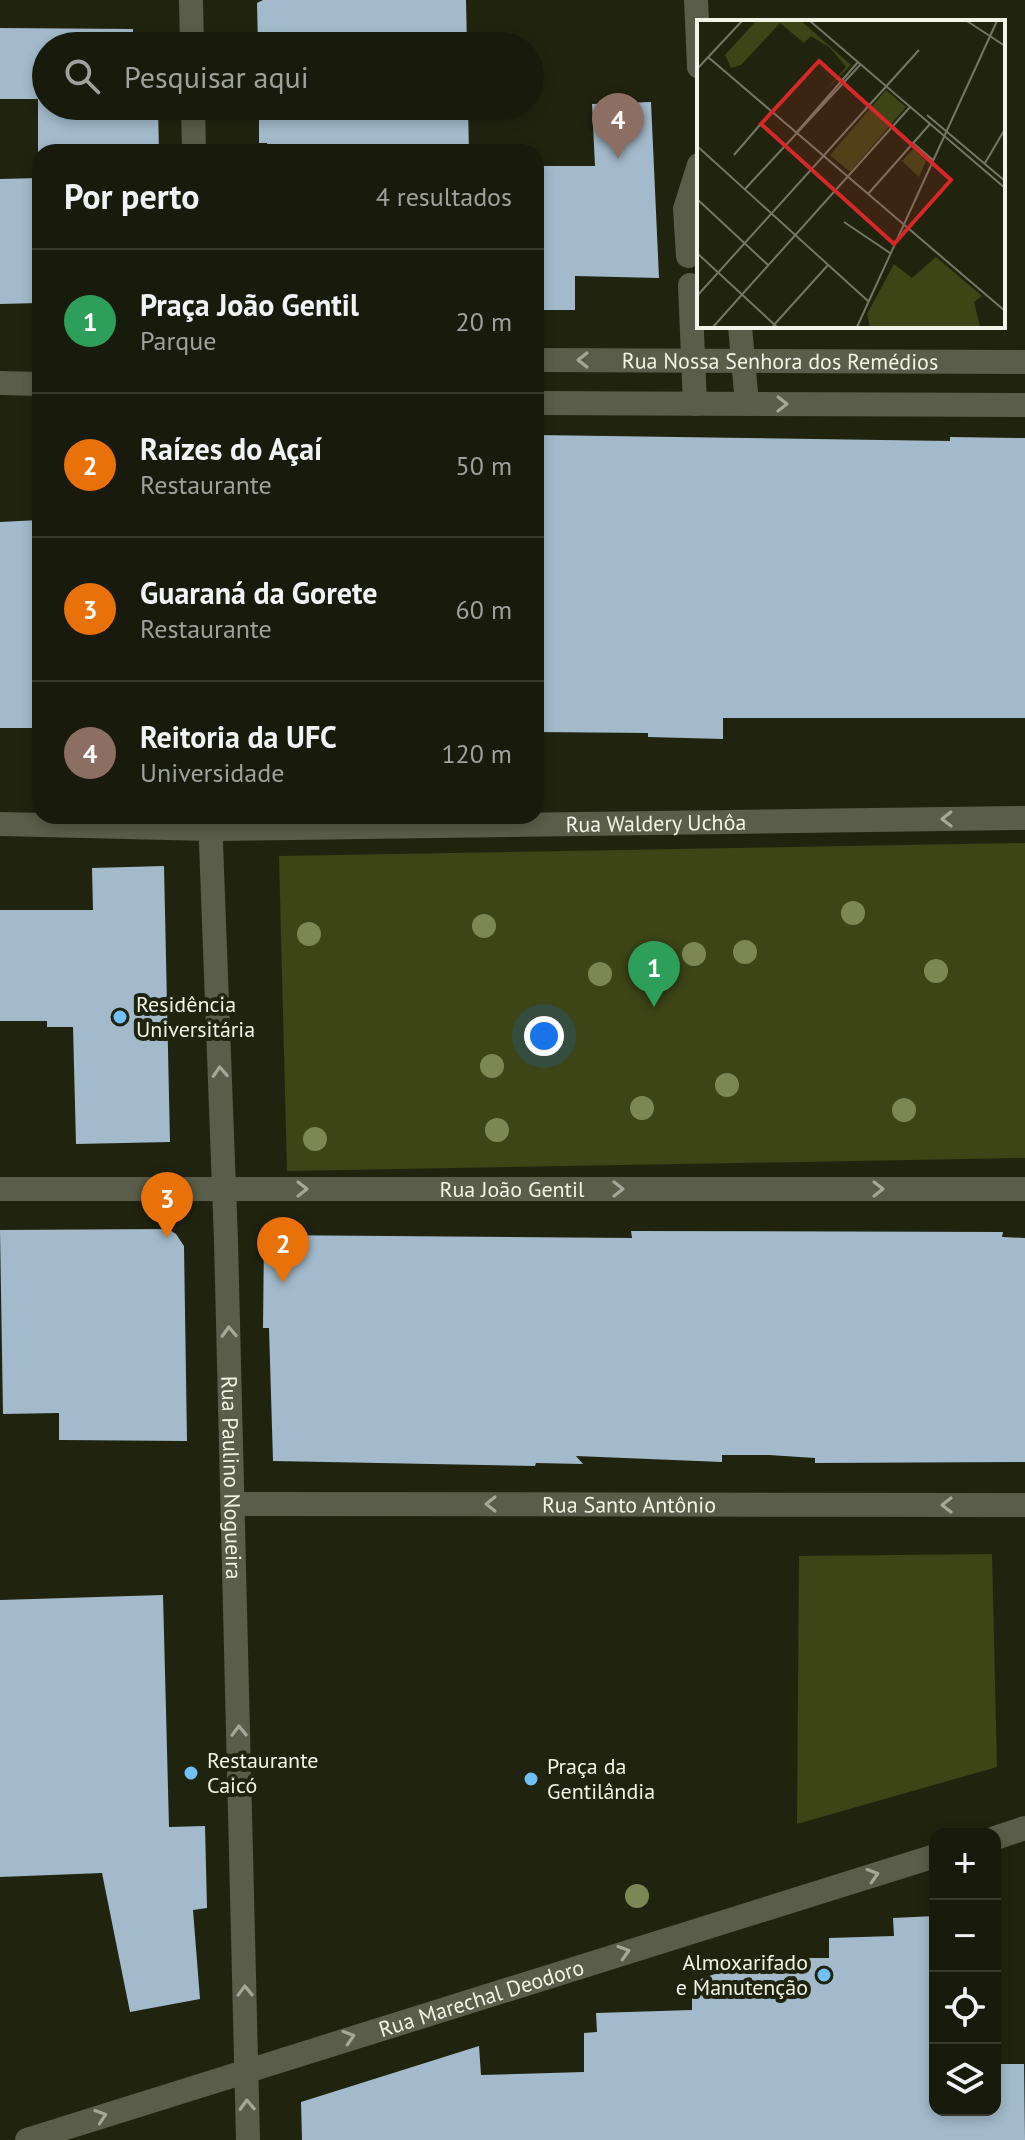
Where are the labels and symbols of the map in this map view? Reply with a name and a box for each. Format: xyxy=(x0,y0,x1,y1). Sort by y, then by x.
inset map xyxy=(697,20,1005,328)
pin: 4 xyxy=(592,93,644,159)
street label: Rua Nossa Senhora dos Remédios xyxy=(622,346,938,376)
one-way arrow xyxy=(576,351,589,369)
one-way arrow xyxy=(776,395,789,413)
street label: Rua Waldery Uchôa xyxy=(565,808,746,838)
one-way arrow xyxy=(940,810,953,828)
pin: 1 xyxy=(628,941,680,1007)
place label: Residência Universitária xyxy=(136,990,255,1043)
marker: Residência Universitária xyxy=(111,1008,129,1026)
your location xyxy=(524,1016,564,1056)
one-way arrow xyxy=(211,1065,228,1078)
pin: 3 xyxy=(141,1172,193,1238)
street label: Rua João Gentil xyxy=(440,1175,585,1203)
one-way arrow xyxy=(296,1180,309,1198)
one-way arrow xyxy=(612,1180,625,1198)
one-way arrow xyxy=(872,1180,885,1198)
pin: 2 xyxy=(257,1217,309,1283)
one-way arrow xyxy=(220,1325,237,1338)
street label: Rua Paulino Nogueira xyxy=(215,1375,248,1580)
street label: Rua Santo Antônio xyxy=(542,1490,716,1519)
one-way arrow xyxy=(484,1495,497,1513)
one-way arrow xyxy=(940,1496,953,1514)
one-way arrow xyxy=(230,1724,247,1737)
place label: Restaurante Caicó xyxy=(207,1746,319,1799)
place label: Praça da Gentilândia xyxy=(547,1752,655,1805)
marker: Restaurante Caicó xyxy=(182,1764,200,1782)
marker: Praça da Gentilândia xyxy=(522,1770,540,1788)
one-way arrow xyxy=(865,1869,879,1885)
one-way arrow xyxy=(617,1945,631,1961)
place label: Almoxarifado e Manutenção xyxy=(676,1948,808,2001)
street label: Rua Marechal Deodoro xyxy=(375,1953,587,2043)
marker: Almoxarifado e Manutenção xyxy=(815,1966,833,1984)
one-way arrow xyxy=(236,1984,253,1997)
one-way arrow xyxy=(341,2031,355,2047)
one-way arrow xyxy=(239,2098,256,2111)
one-way arrow xyxy=(94,2110,108,2126)

